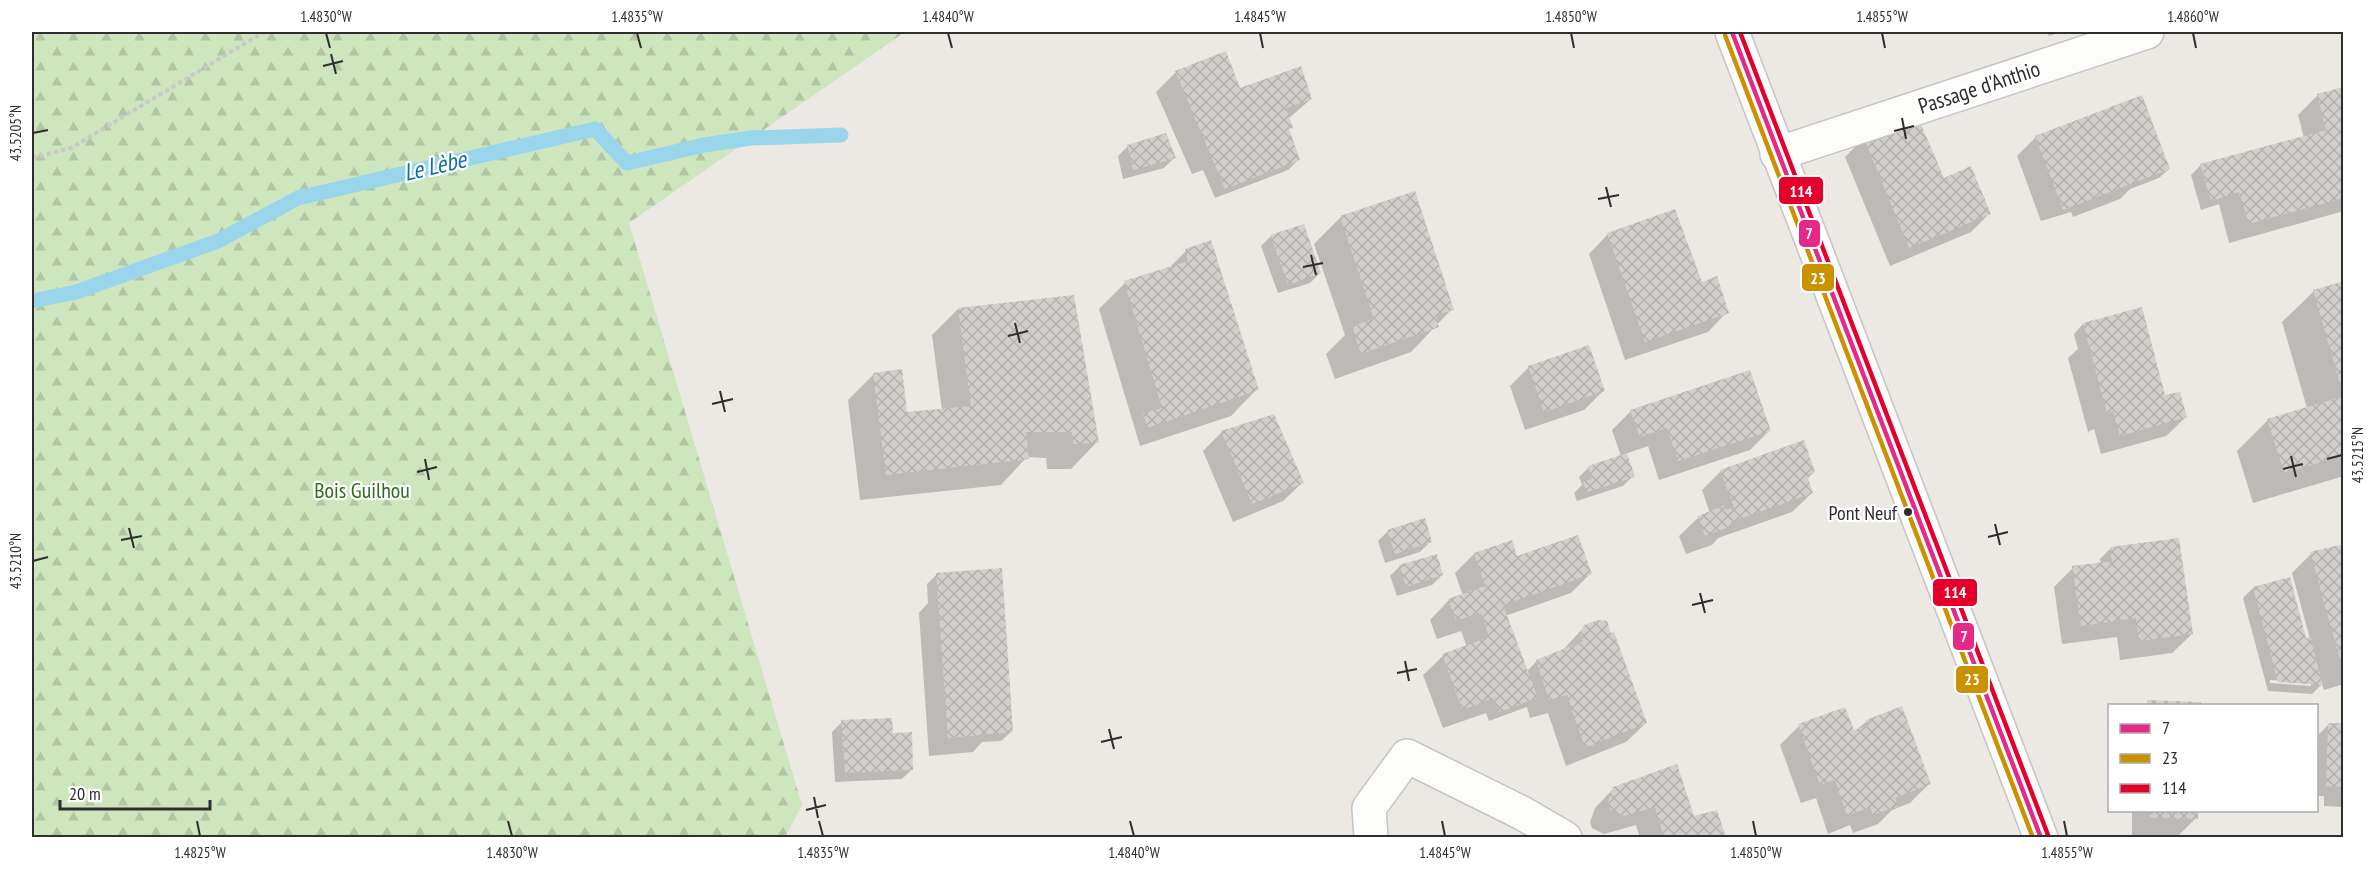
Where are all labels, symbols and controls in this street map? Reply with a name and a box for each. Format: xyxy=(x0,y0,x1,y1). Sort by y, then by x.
text: 1.4830°W xyxy=(300,7,352,26)
text: 1.4835°W xyxy=(611,7,663,26)
text: 1.4840°W xyxy=(922,7,974,26)
text: 1.4845°W xyxy=(1234,7,1286,26)
text: 1.4850°W xyxy=(1545,7,1597,26)
text: 1.4855°W xyxy=(1856,7,1908,26)
text: 1.4860°W xyxy=(2167,7,2219,26)
street label: Passage d'Anthio xyxy=(1915,54,2043,120)
text: 43.5205°N xyxy=(6,105,25,161)
water label: Le Lèbe xyxy=(401,143,471,188)
line badge: 114 xyxy=(1778,176,1824,205)
text: 114 xyxy=(1790,181,1813,201)
line badge: 7 xyxy=(1798,219,1821,248)
text: 7 xyxy=(1805,223,1813,243)
line badge: 23 xyxy=(1801,263,1835,292)
text: 23 xyxy=(1810,268,1826,288)
text: 43.5215°N xyxy=(2348,427,2367,483)
park label: Bois Guilhou xyxy=(314,476,410,504)
place label: Pont Neuf xyxy=(1829,500,1898,526)
marker: Pont Neuf xyxy=(1902,506,1914,518)
text: 43.5210°N xyxy=(6,533,25,589)
line badge: 114 xyxy=(1932,578,1978,607)
text: 114 xyxy=(1944,582,1967,602)
line badge: 7 xyxy=(1952,622,1975,651)
text: 7 xyxy=(1960,626,1968,646)
line badge: 23 xyxy=(1955,665,1989,694)
text: 23 xyxy=(1964,669,1980,689)
legend xyxy=(2108,704,2318,812)
text: 7 xyxy=(2162,716,2170,739)
text: 23 xyxy=(2162,746,2178,769)
scale bar xyxy=(60,773,210,811)
text: 114 xyxy=(2162,776,2186,799)
text: 20 m xyxy=(69,782,101,805)
text: 1.4825°W xyxy=(174,843,226,862)
text: 1.4830°W xyxy=(486,843,538,862)
text: 1.4835°W xyxy=(797,843,849,862)
text: 1.4840°W xyxy=(1108,843,1160,862)
text: 1.4845°W xyxy=(1419,843,1471,862)
text: 1.4850°W xyxy=(1730,843,1782,862)
text: 1.4855°W xyxy=(2041,843,2093,862)

